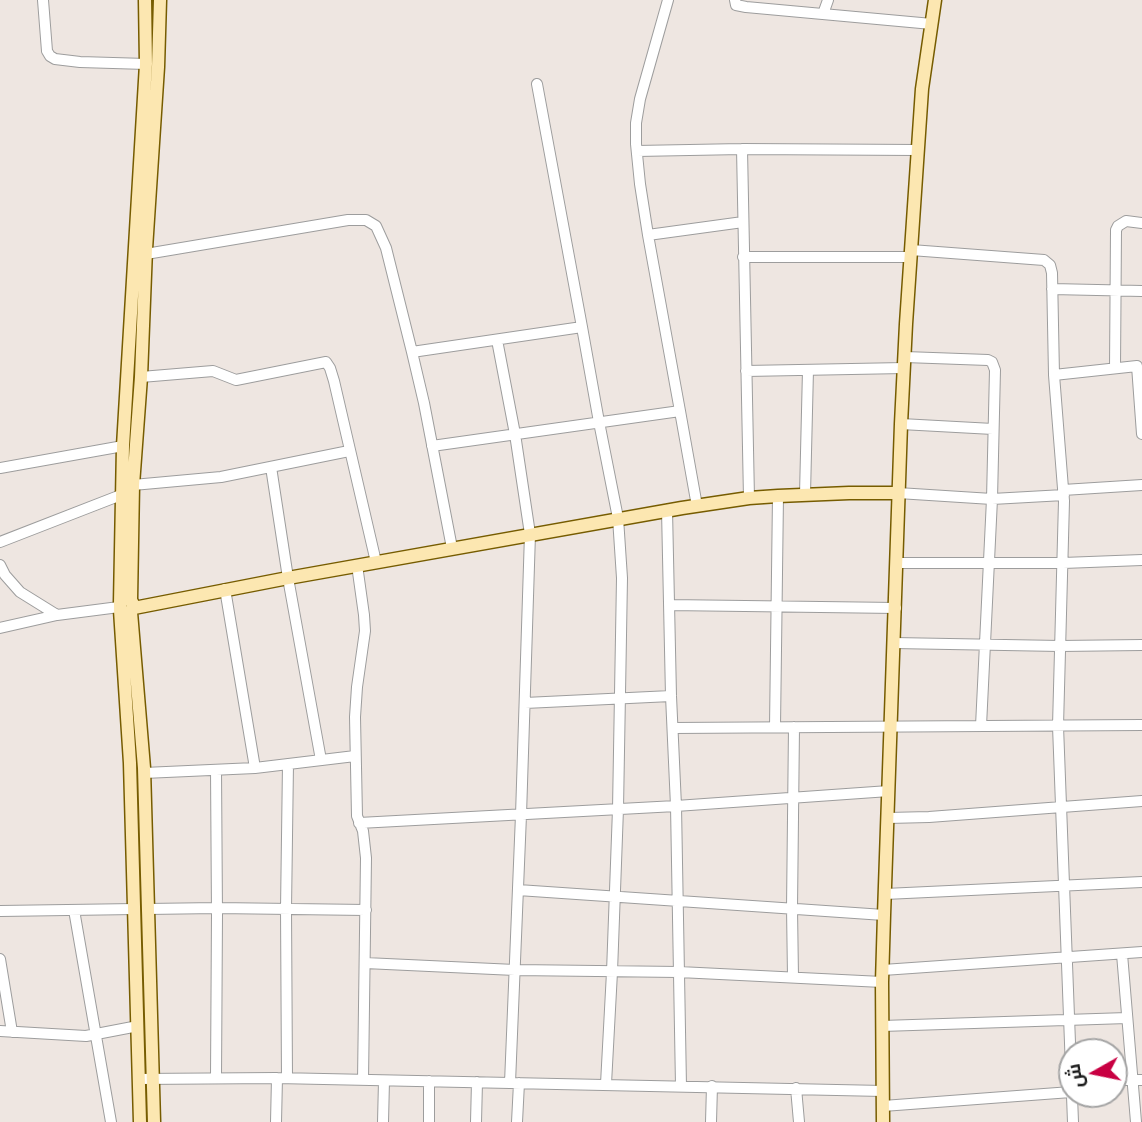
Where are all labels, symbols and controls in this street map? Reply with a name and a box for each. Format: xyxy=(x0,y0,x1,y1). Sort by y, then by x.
north arrow xyxy=(1058,1038,1128,1108)
text: ش xyxy=(1061,1062,1087,1090)

